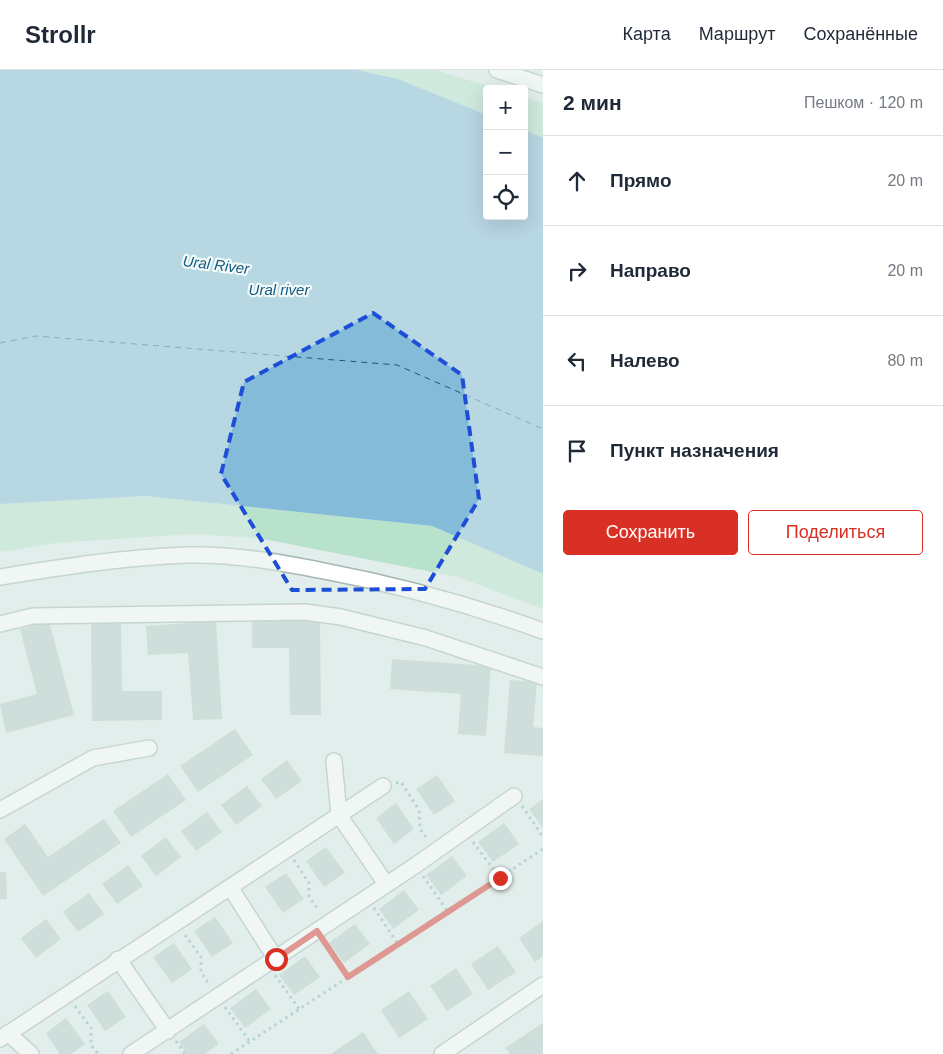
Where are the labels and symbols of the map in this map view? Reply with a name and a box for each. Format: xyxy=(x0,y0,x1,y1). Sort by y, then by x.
water label: Ural River xyxy=(182,252,251,277)
water label: Ural river xyxy=(249,281,310,298)
route end xyxy=(489,867,512,890)
route start xyxy=(265,948,288,971)

